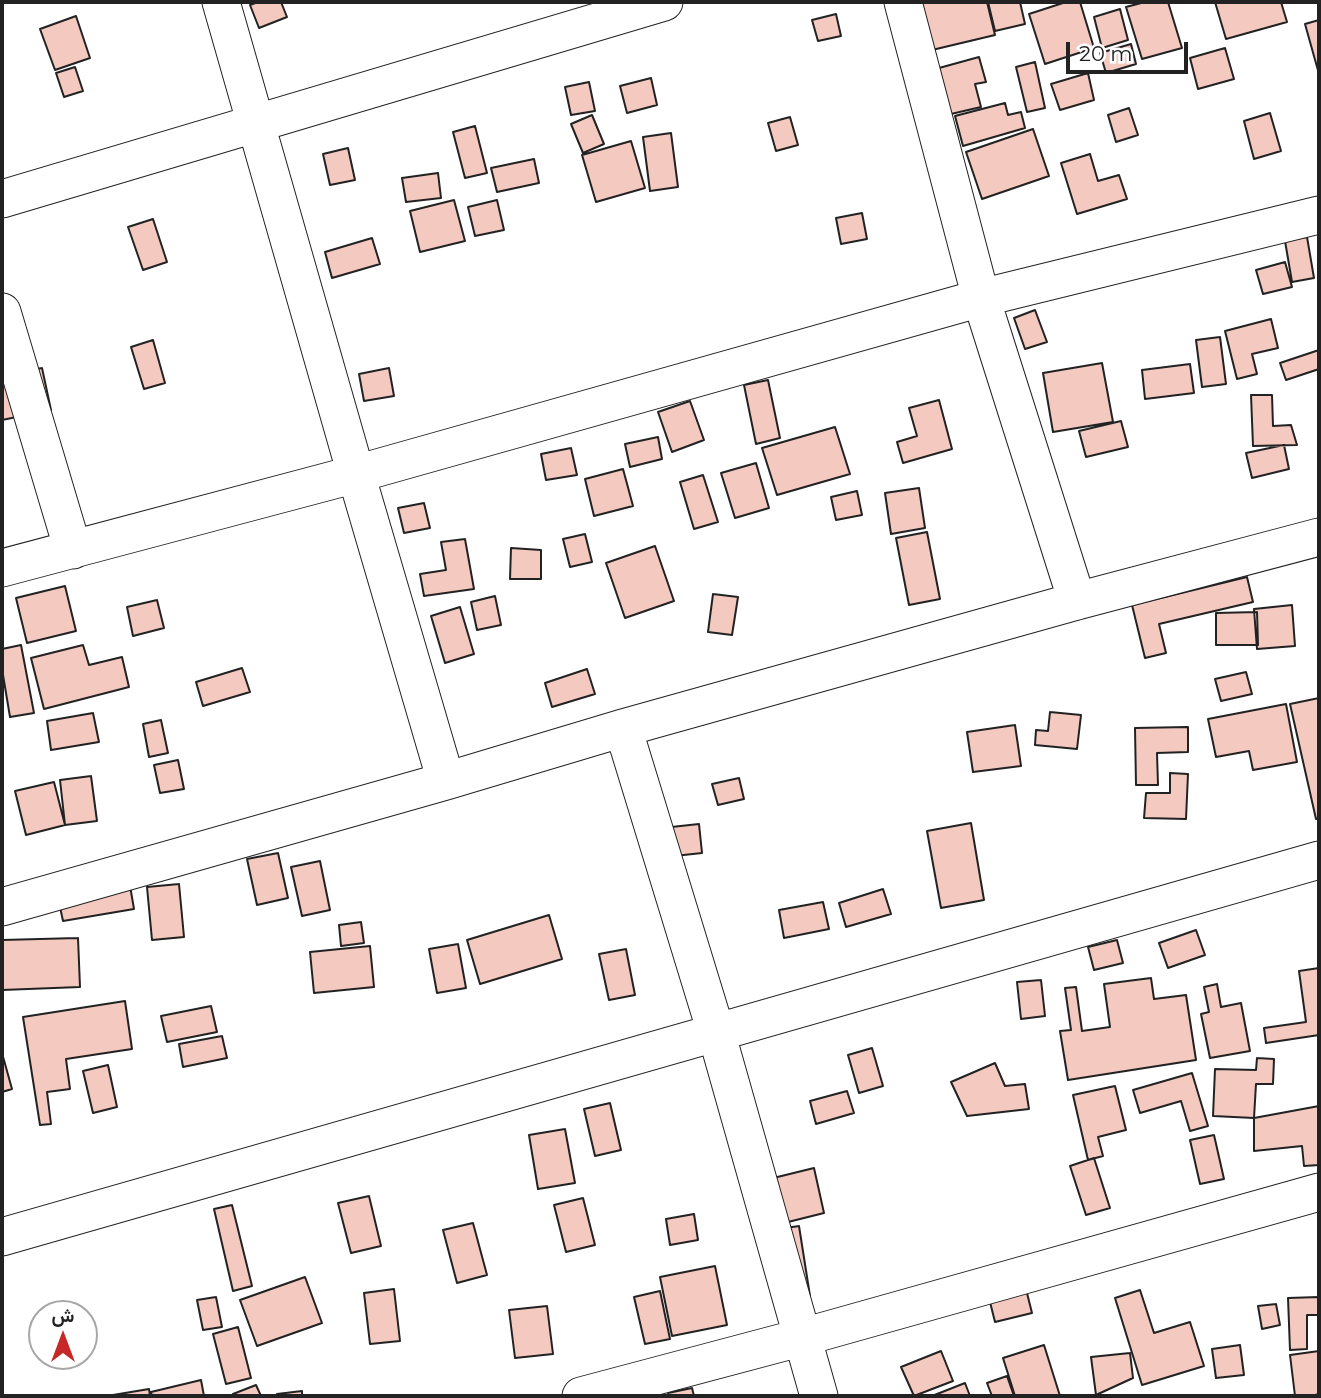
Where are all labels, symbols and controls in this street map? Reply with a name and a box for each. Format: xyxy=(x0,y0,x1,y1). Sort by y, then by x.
scale bar xyxy=(1069,28,1192,72)
text: 20 m xyxy=(1079,41,1133,66)
north arrow xyxy=(28,1300,98,1370)
text: ش xyxy=(52,1304,74,1327)

